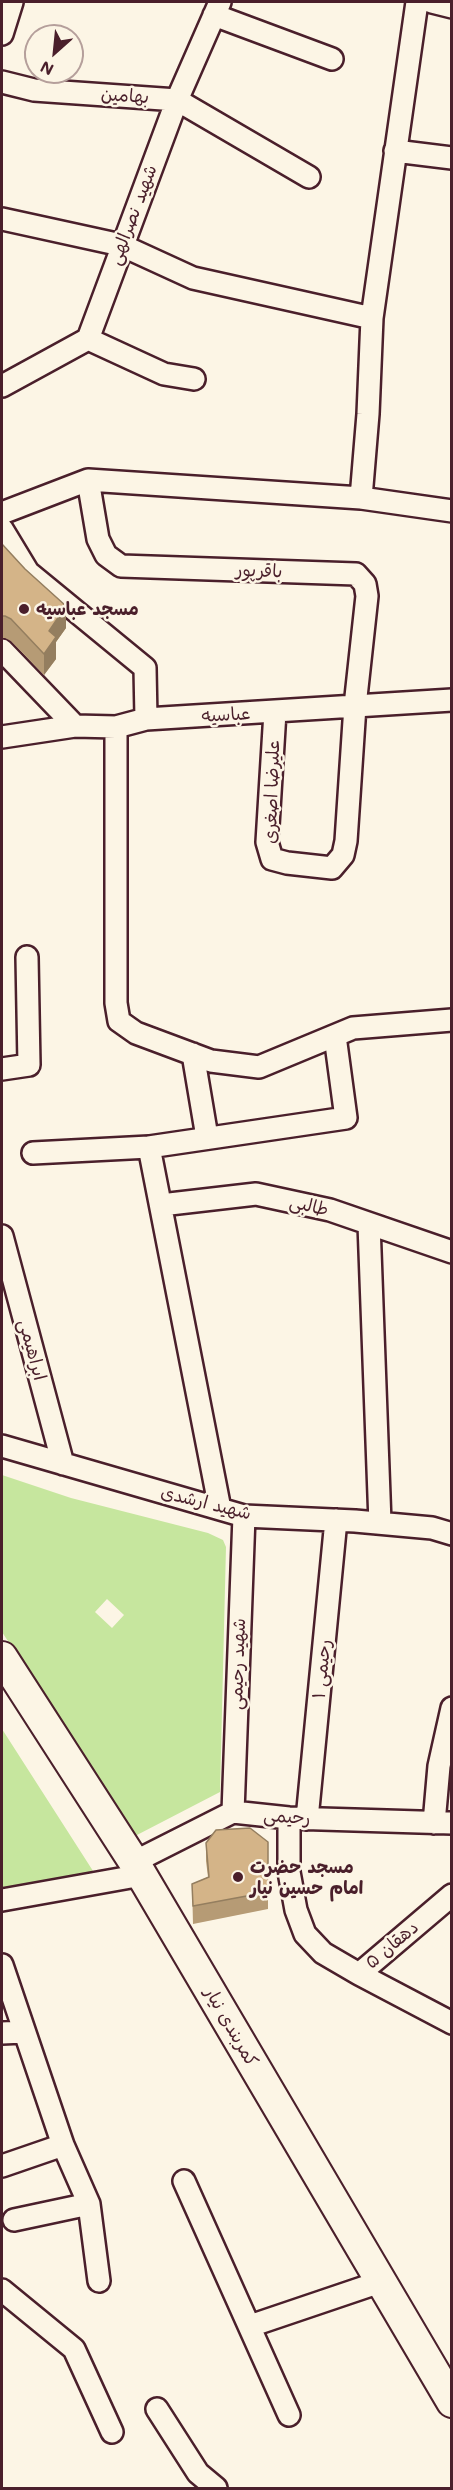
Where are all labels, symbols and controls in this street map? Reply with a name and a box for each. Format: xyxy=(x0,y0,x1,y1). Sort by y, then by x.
north arrow xyxy=(24,24,84,84)
text: N xyxy=(36,57,57,81)
street label: بهامین xyxy=(100,84,150,108)
street label: شهید نصرالهی xyxy=(104,162,162,268)
street label: باقرپور xyxy=(235,559,283,583)
place label: مسجد عباسیه xyxy=(36,598,139,620)
marker: مسجد عباسیه xyxy=(17,602,31,616)
street label: عباسیه xyxy=(201,703,251,727)
street label: علیرضا اصغری xyxy=(259,740,285,844)
street label: طالبی xyxy=(287,1191,331,1221)
street label: ابراهیمی xyxy=(13,1317,51,1383)
street label: شهید ارشدی xyxy=(158,1481,254,1525)
street label: شهید رحیمی xyxy=(226,1618,250,1710)
street label: رحیمی ۱ xyxy=(308,1638,336,1700)
street label: رحیمی xyxy=(263,1805,311,1829)
place label: مسجد حضرت امام حسین نیار xyxy=(250,1856,363,1898)
marker: مسجد حضرت امام حسین نیار xyxy=(231,1870,245,1884)
street label: دهقان ۵ xyxy=(361,1917,423,1973)
street label: کمربندی نیار xyxy=(200,1983,262,2071)

